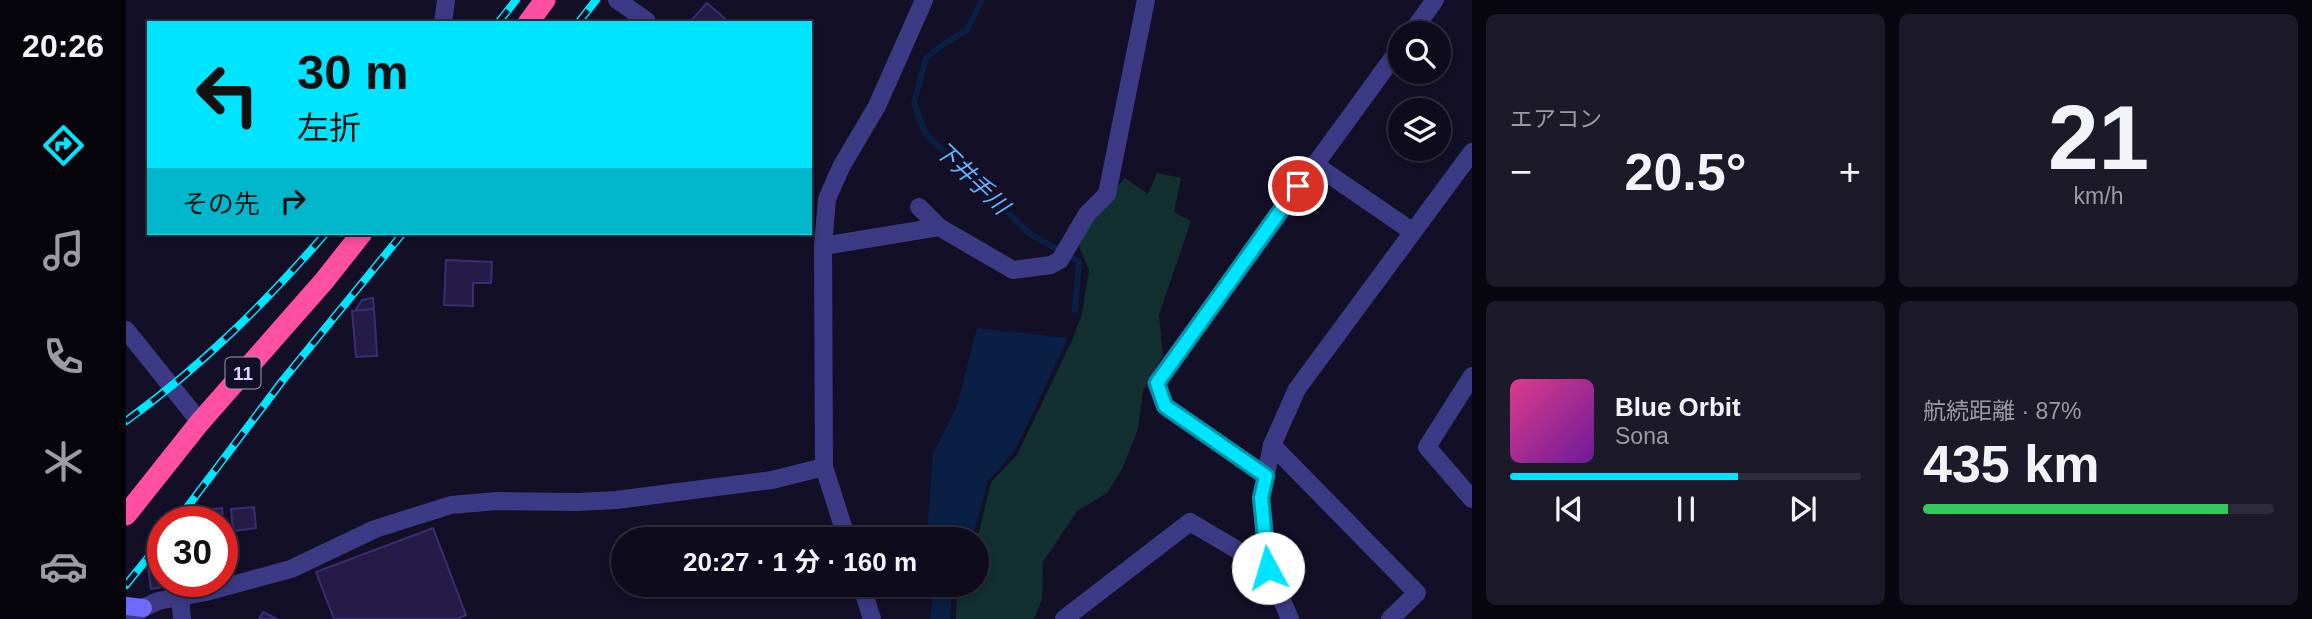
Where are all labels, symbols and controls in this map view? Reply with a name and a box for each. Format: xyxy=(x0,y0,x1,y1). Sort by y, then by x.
map controls xyxy=(1388,21,1451,161)
button: search xyxy=(1388,21,1451,84)
text: 20:26 xyxy=(22,28,104,64)
text: 30 m xyxy=(297,45,409,99)
icon: left xyxy=(182,49,273,140)
text: 21 xyxy=(2048,87,2149,188)
button: layers xyxy=(1388,98,1451,161)
text: エアコン xyxy=(1510,106,1602,132)
text: 左折 xyxy=(297,110,361,146)
icon: directions xyxy=(39,121,88,170)
water label: 下井手川 xyxy=(930,137,1016,221)
text: 20.5° xyxy=(1624,143,1747,201)
text: − xyxy=(1510,151,1532,193)
text: + xyxy=(1839,151,1861,193)
pin xyxy=(1268,156,1328,216)
icon: arrive xyxy=(1279,167,1317,205)
icon: right xyxy=(274,182,312,220)
text: km/h xyxy=(2074,183,2123,209)
text: その先 xyxy=(182,189,260,219)
icon: music xyxy=(39,226,88,275)
icon: phone xyxy=(39,332,88,381)
road number: 11 xyxy=(226,358,260,388)
text: Blue Orbit xyxy=(1615,392,1741,422)
text: 航続距離 · 87% xyxy=(1923,398,2081,424)
text: Sona xyxy=(1615,423,1669,449)
text: 435 km xyxy=(1923,435,2099,493)
icon: climate xyxy=(39,437,88,486)
icon: previous xyxy=(1550,490,1588,528)
icon: pause xyxy=(1667,490,1705,528)
icon: next xyxy=(1784,490,1822,528)
speed limit sign: 30 xyxy=(147,506,238,597)
position arrow xyxy=(1231,531,1305,605)
icon: car xyxy=(39,542,88,591)
text: 20:27 · 1 分 · 160 m xyxy=(683,547,917,577)

